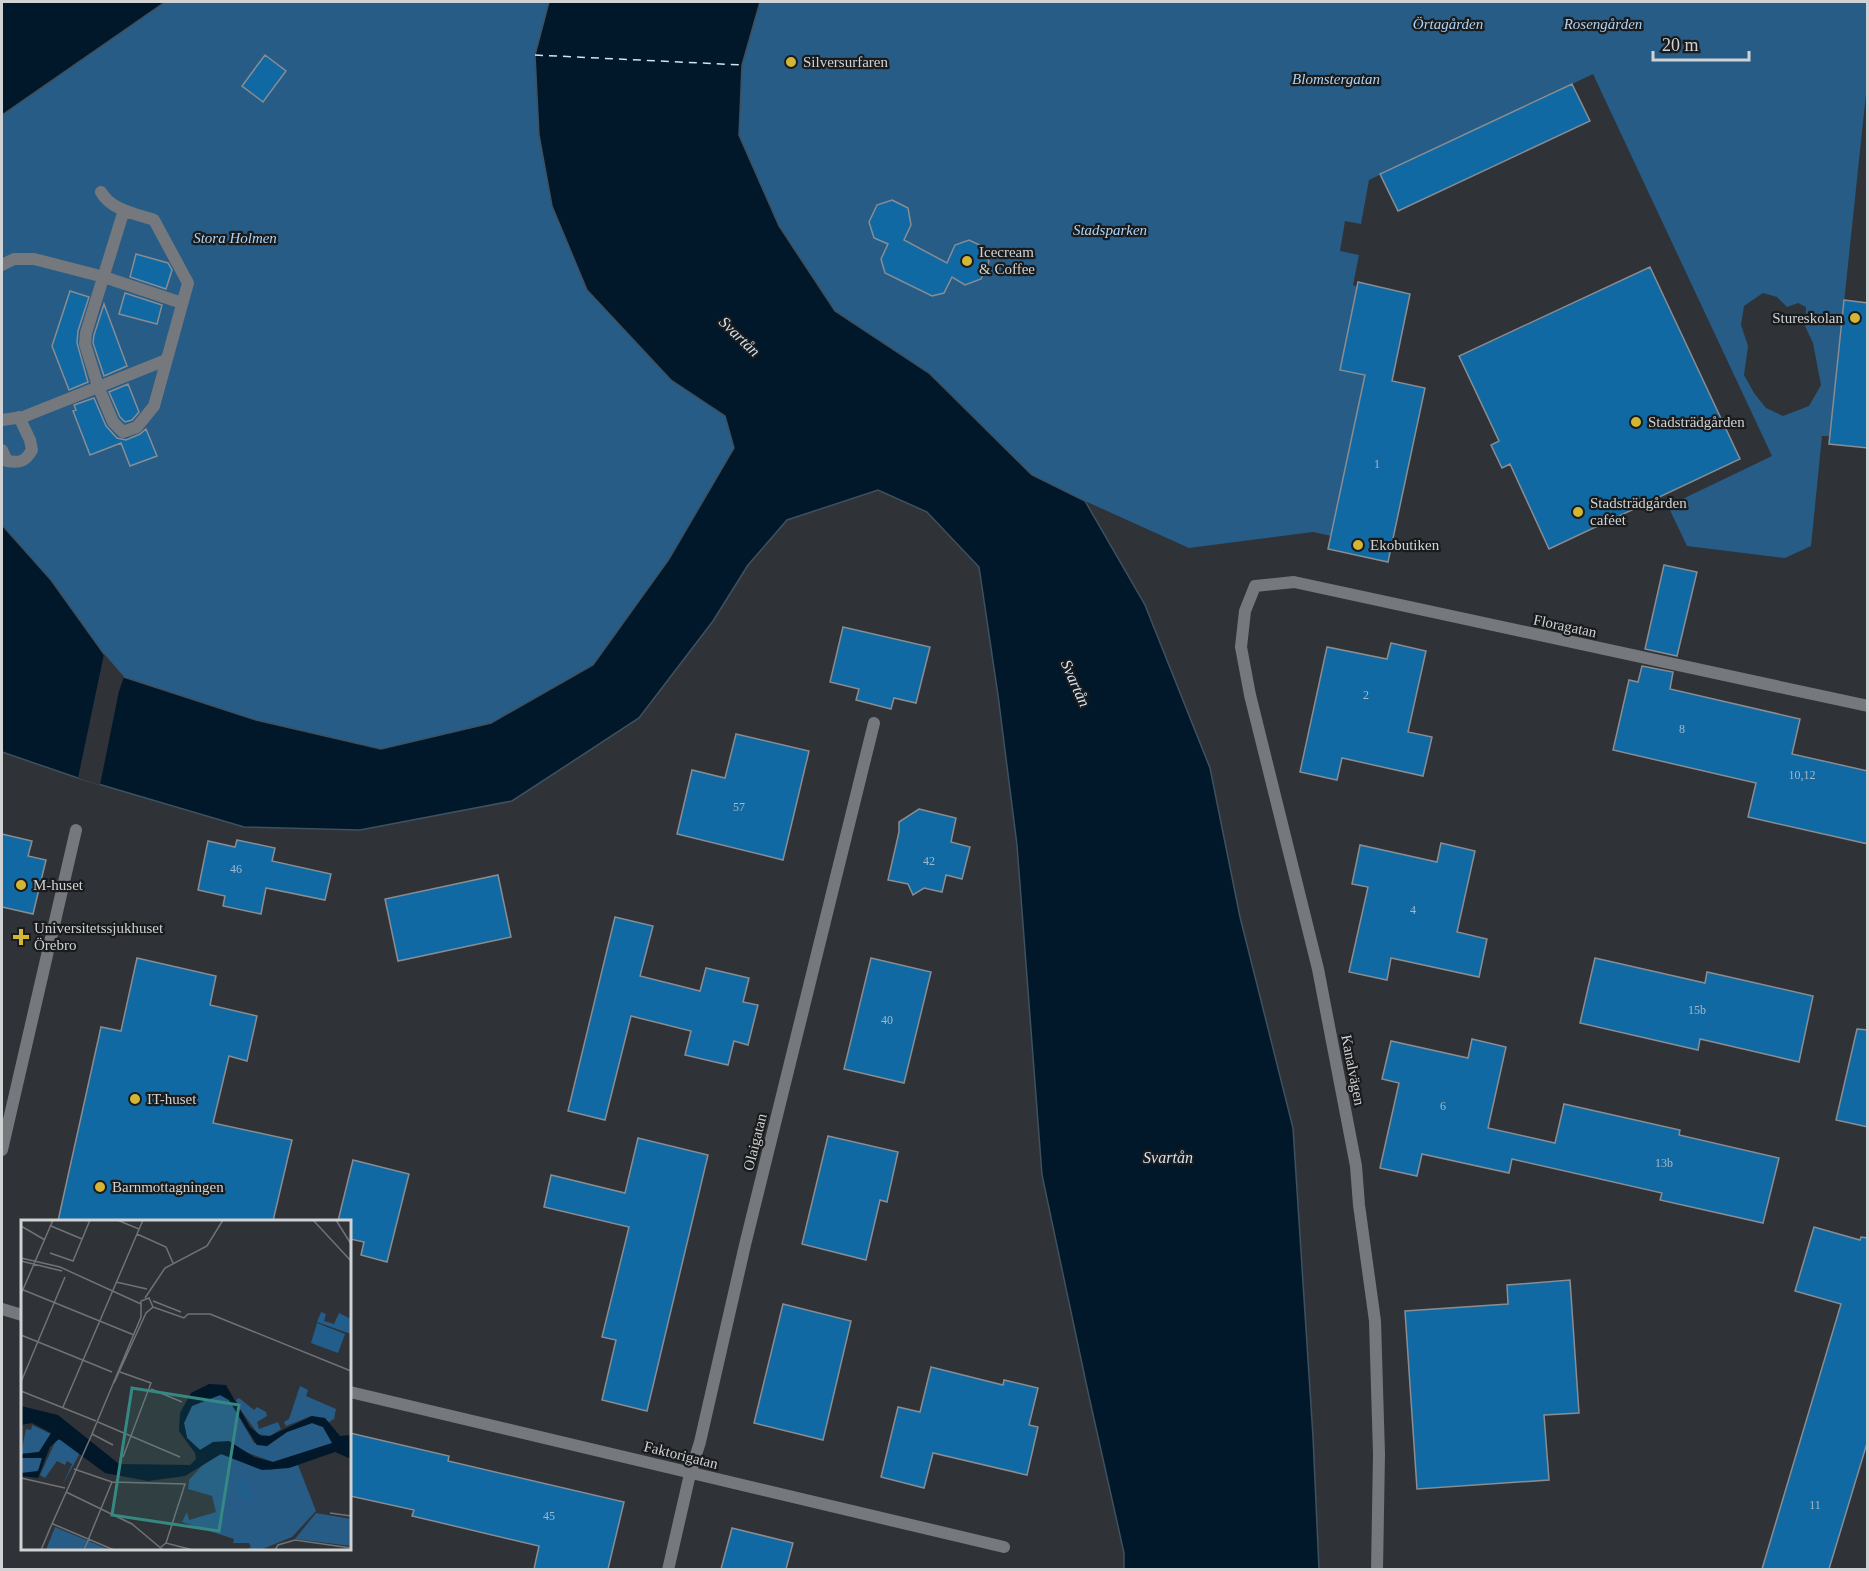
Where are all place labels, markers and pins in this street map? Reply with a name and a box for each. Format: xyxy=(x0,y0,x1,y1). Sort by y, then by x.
place label: Silversurfaren xyxy=(803,54,888,70)
marker: Silversurfaren xyxy=(784,55,798,69)
place label: Icecream & Coffee xyxy=(979,244,1035,277)
marker: Icecream & Coffee xyxy=(960,254,974,268)
place label: Stureskolan xyxy=(1772,310,1843,326)
marker: Stureskolan xyxy=(1848,311,1862,325)
place label: Stadsträdgården xyxy=(1648,414,1745,430)
marker: Stadsträdgården xyxy=(1629,415,1643,429)
place label: Stadsträdgården caféet xyxy=(1590,495,1687,528)
marker: Stadsträdgården caféet xyxy=(1571,505,1585,519)
place label: Ekobutiken xyxy=(1370,537,1440,553)
marker: Ekobutiken xyxy=(1351,538,1365,552)
place label: M-huset xyxy=(33,877,84,893)
marker: M-huset xyxy=(14,878,28,892)
place label: Universitetssjukhuset Örebro xyxy=(34,920,164,953)
marker: Universitetssjukhuset Örebro xyxy=(12,928,30,946)
place label: IT-huset xyxy=(147,1091,197,1107)
marker: IT-huset xyxy=(128,1092,142,1106)
place label: Barnmottagningen xyxy=(112,1179,224,1195)
marker: Barnmottagningen xyxy=(93,1180,107,1194)

